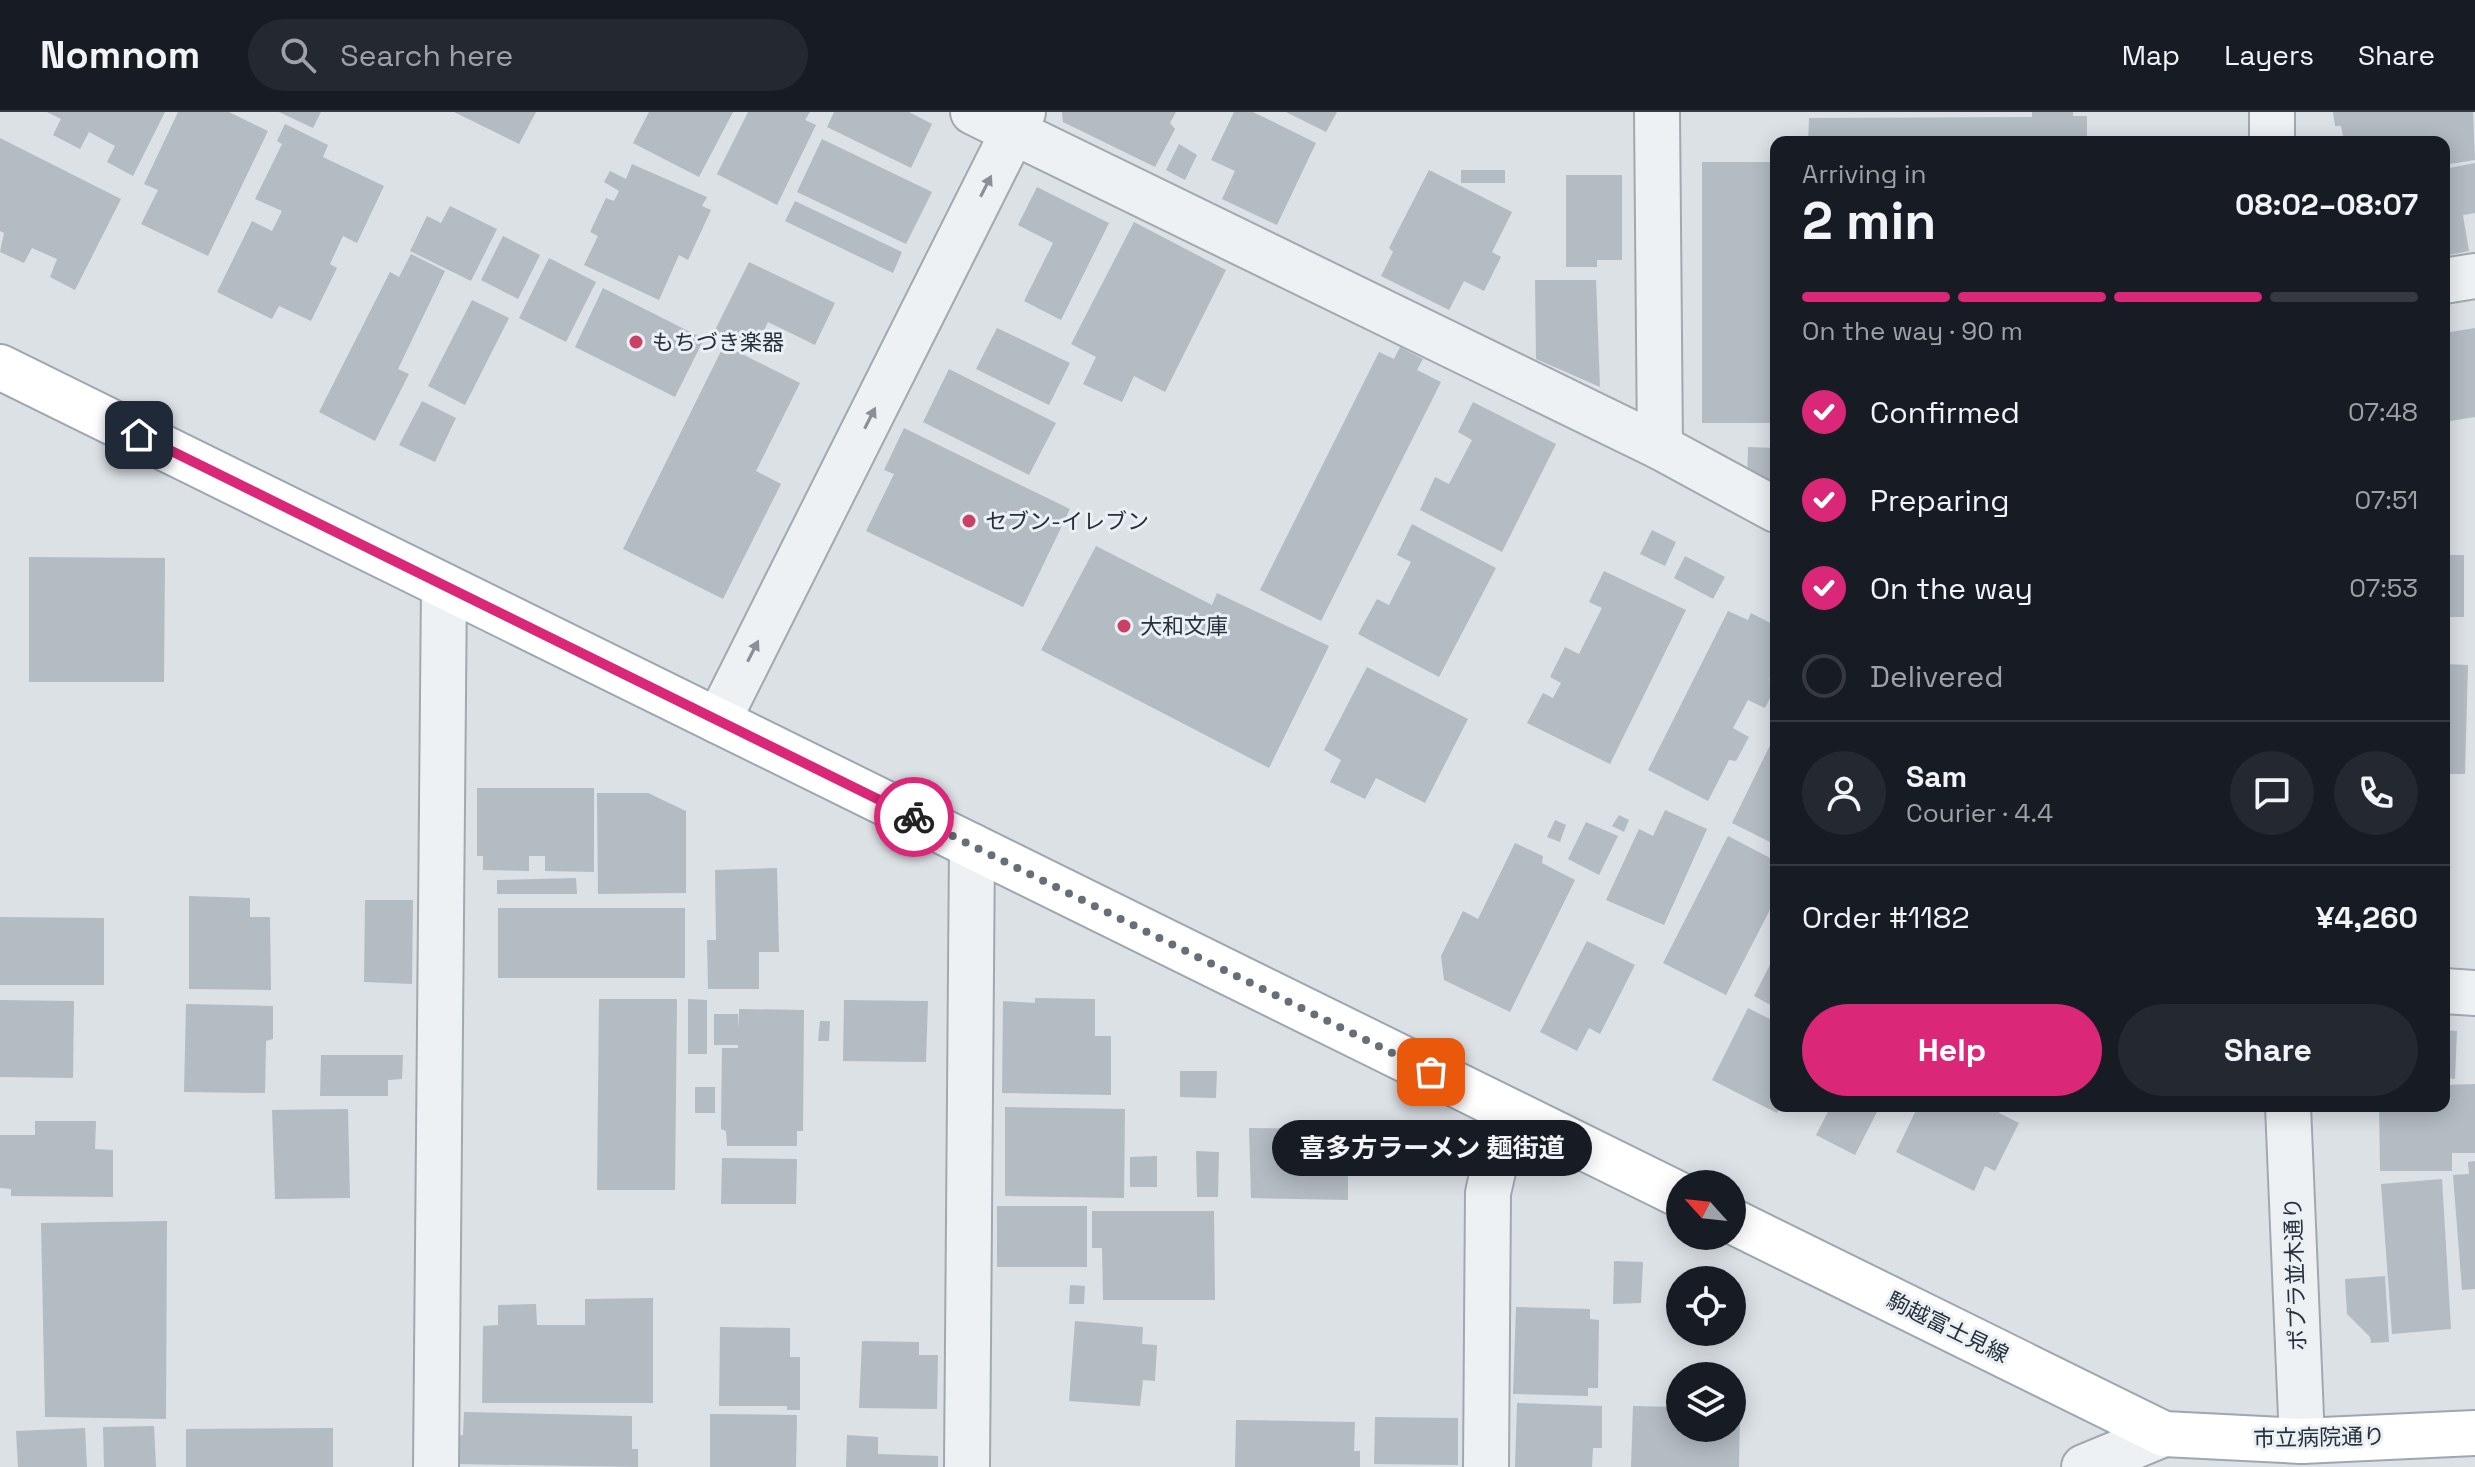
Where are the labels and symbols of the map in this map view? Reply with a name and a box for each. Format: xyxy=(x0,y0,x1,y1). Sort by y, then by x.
one-way arrow xyxy=(980,175,993,198)
place label: もちづき楽器 xyxy=(652,328,784,356)
marker: もちづき楽器 xyxy=(627,333,645,351)
pin xyxy=(105,401,173,469)
one-way arrow xyxy=(863,407,877,430)
place label: セブン-イレブン xyxy=(985,507,1149,535)
marker: セブン-イレブン xyxy=(960,512,978,530)
place label: 大和文庫 xyxy=(1140,612,1228,640)
marker: 大和文庫 xyxy=(1115,617,1133,635)
one-way arrow xyxy=(747,639,760,662)
courier xyxy=(874,777,954,857)
pin xyxy=(1397,1038,1465,1106)
callout: 喜多方ラーメン 麺街道 xyxy=(1271,1120,1591,1176)
north arrow xyxy=(1666,1170,1746,1250)
street label: ポプラ並木通り xyxy=(2278,1197,2312,1351)
street label: 駒越富士見線 xyxy=(1883,1285,2013,1369)
street label: 市立病院通り xyxy=(2253,1422,2385,1452)

